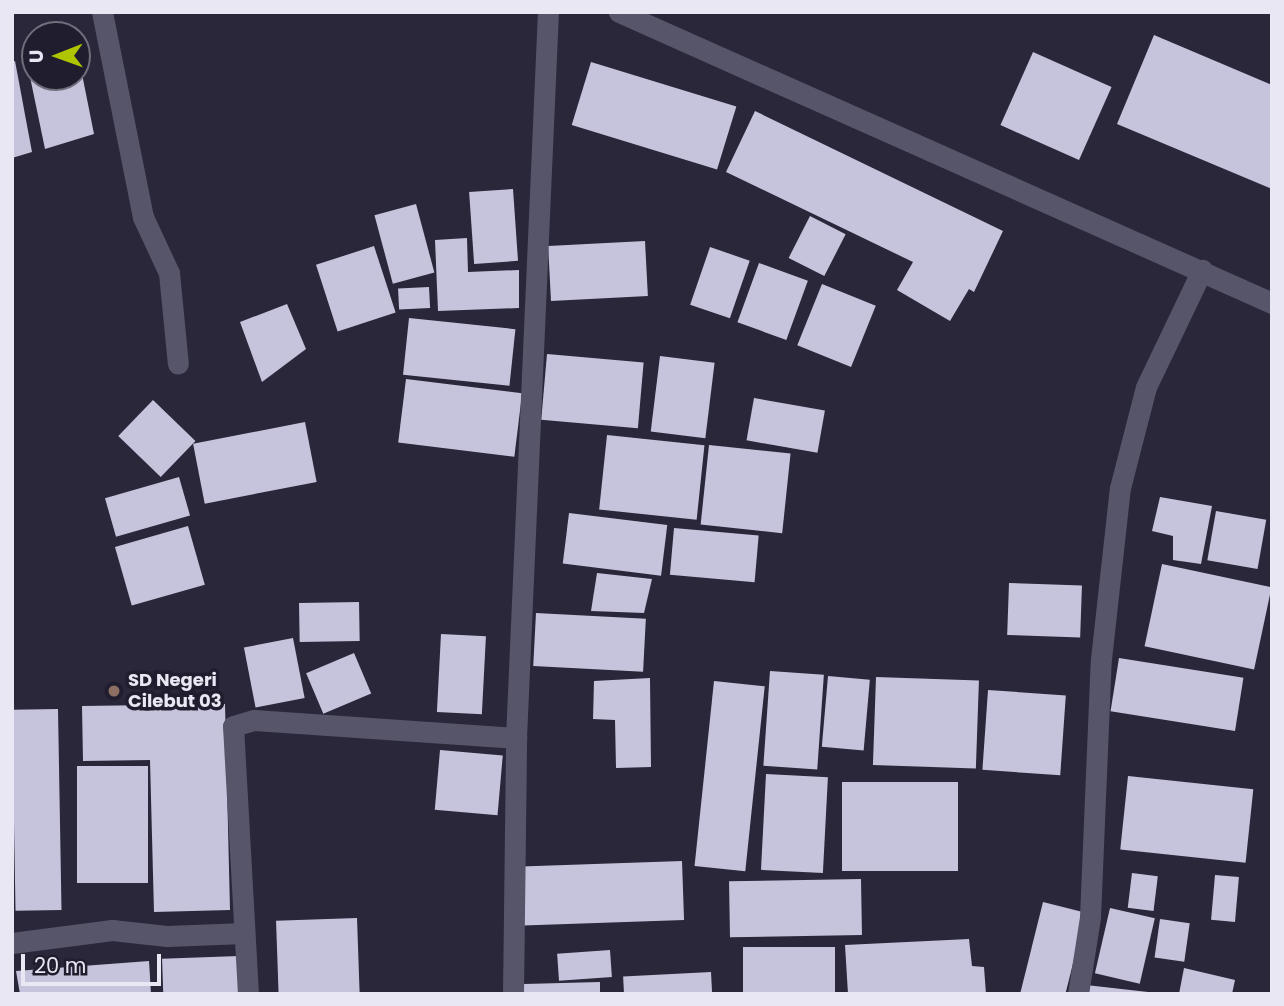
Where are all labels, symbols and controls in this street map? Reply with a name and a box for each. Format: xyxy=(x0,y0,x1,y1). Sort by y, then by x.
north arrow xyxy=(21,21,91,91)
text: U xyxy=(23,49,50,63)
place label: SD Negeri Cilebut 03 xyxy=(128,670,222,712)
marker: SD Negeri Cilebut 03 xyxy=(106,683,122,699)
scale bar xyxy=(24,940,164,984)
text: 20 m xyxy=(34,951,87,980)

